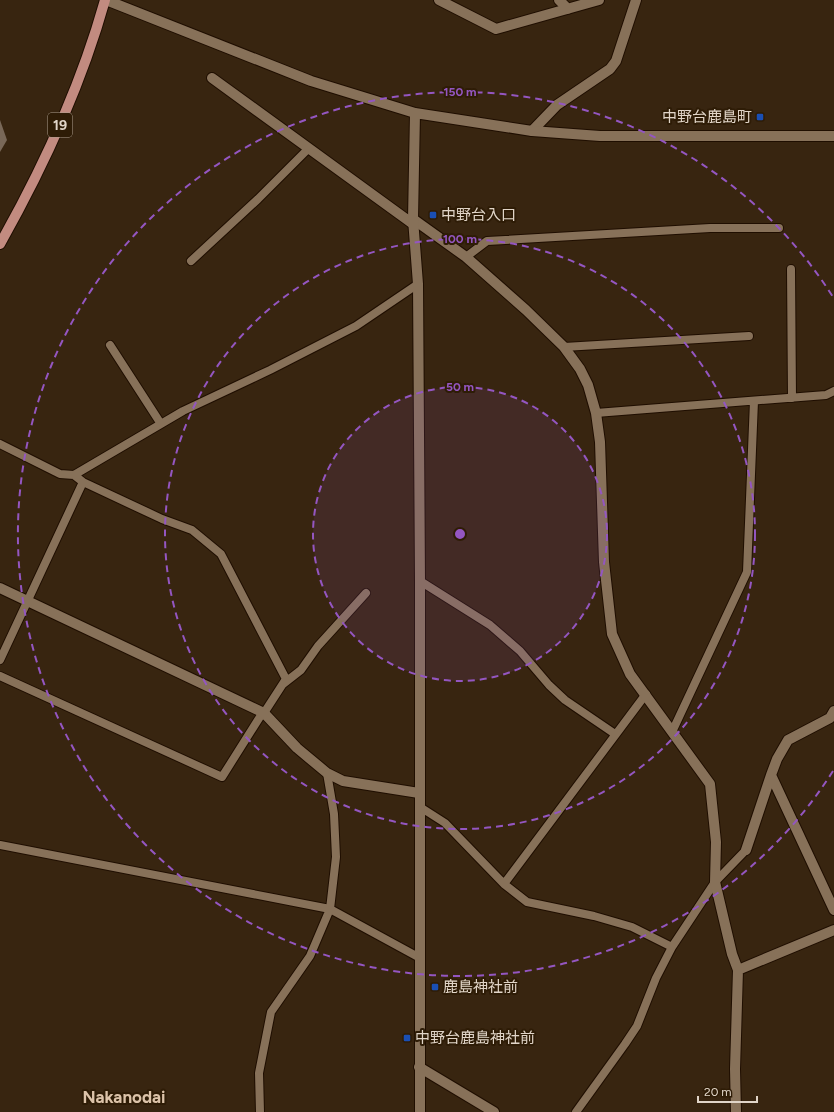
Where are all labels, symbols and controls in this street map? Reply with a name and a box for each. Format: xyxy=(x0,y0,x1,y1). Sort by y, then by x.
text: 150 m xyxy=(443,85,477,99)
place label: 中野台鹿島町 xyxy=(662,108,752,126)
marker: 中野台鹿島町 xyxy=(755,112,765,122)
road number: 19 xyxy=(48,113,72,137)
place label: 中野台入口 xyxy=(441,206,516,224)
marker: 中野台入口 xyxy=(428,210,438,220)
text: 100 m xyxy=(443,232,477,246)
text: 50 m xyxy=(446,380,474,394)
centre of rings xyxy=(453,527,467,541)
place label: 鹿島神社前 xyxy=(443,978,518,996)
marker: 鹿島神社前 xyxy=(430,982,440,992)
place label: 中野台鹿島神社前 xyxy=(415,1029,535,1047)
marker: 中野台鹿島神社前 xyxy=(402,1033,412,1043)
scale bar xyxy=(698,1078,757,1104)
text: 20 m xyxy=(704,1085,732,1099)
district label: Nakanodai xyxy=(82,1087,166,1107)

